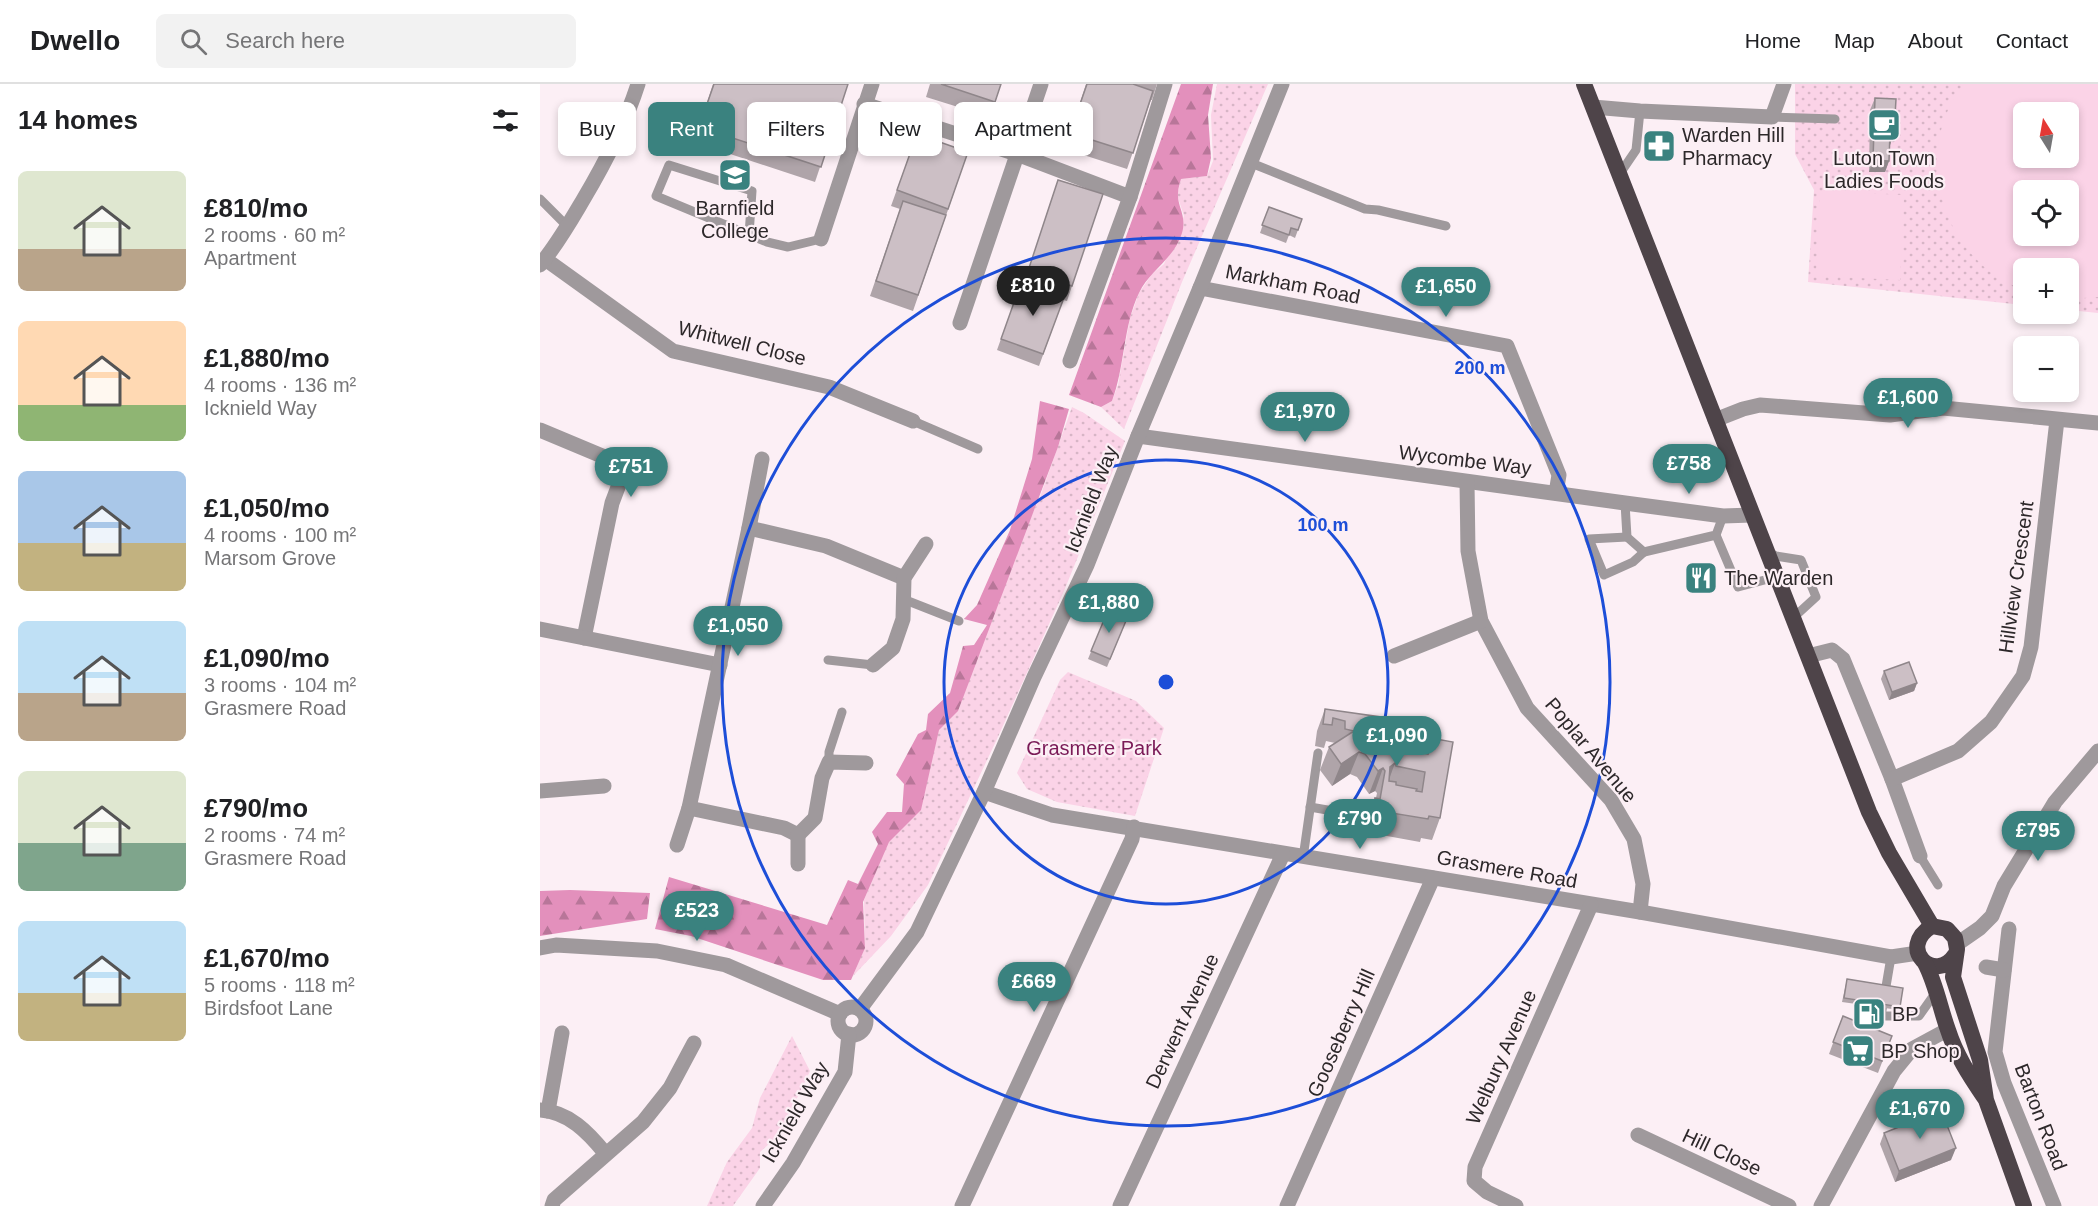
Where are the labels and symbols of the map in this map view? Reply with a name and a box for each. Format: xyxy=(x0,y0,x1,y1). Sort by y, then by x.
north arrow xyxy=(2013,102,2079,168)
cafe icon: Luton Town Ladies Foods xyxy=(1866,107,1902,143)
place label: Warden Hill Pharmacy xyxy=(1682,124,1785,169)
pharmacy icon: Warden Hill Pharmacy xyxy=(1641,128,1677,164)
place label: Luton Town Ladies Foods xyxy=(1824,147,1944,192)
school or university icon: Barnfield College xyxy=(717,157,753,193)
place label: Barnfield College xyxy=(696,197,774,242)
street label: Markham Road xyxy=(1224,260,1362,308)
pin: £810 xyxy=(997,266,1069,317)
pin: £1,650 xyxy=(1397,267,1495,318)
street label: Whitwell Close xyxy=(676,316,808,370)
text: 200 m xyxy=(1454,358,1506,378)
pin: £1,600 xyxy=(1859,378,1957,429)
pin: £1,970 xyxy=(1256,392,1354,443)
street label: Wycombe Way xyxy=(1397,441,1533,479)
street label: Icknield Way xyxy=(1061,442,1121,556)
pin: £758 xyxy=(1653,444,1725,495)
pin: £751 xyxy=(595,447,667,498)
street label: Hillview Crescent xyxy=(1994,499,2038,654)
text: 100 m xyxy=(1297,515,1349,535)
restaurant icon: The Warden xyxy=(1683,560,1719,596)
place label: The Warden xyxy=(1724,567,1833,589)
pin: £1,880 xyxy=(1060,583,1158,634)
pin: £1,050 xyxy=(689,606,787,657)
centre of rings xyxy=(1156,672,1176,692)
street label: Poplar Avenue xyxy=(1541,693,1641,807)
pin: £1,090 xyxy=(1348,716,1446,767)
park label: Grasmere Park xyxy=(1026,737,1163,759)
pin: £790 xyxy=(1324,799,1396,850)
pin: £795 xyxy=(2002,811,2074,862)
street label: Grasmere Road xyxy=(1435,846,1579,892)
pin: £523 xyxy=(661,891,733,942)
street label: Derwent Avenue xyxy=(1141,950,1223,1092)
pin: £669 xyxy=(998,962,1070,1013)
street label: Gooseberry Hill xyxy=(1303,966,1379,1100)
street label: Welbury Avenue xyxy=(1461,986,1541,1128)
fuel station icon: BP xyxy=(1851,996,1887,1032)
place label: BP xyxy=(1892,1003,1919,1025)
supermarket icon: BP Shop xyxy=(1840,1033,1876,1069)
place label: BP Shop xyxy=(1881,1040,1960,1062)
street label: Icknield Way xyxy=(757,1058,833,1166)
street label: Barton Road xyxy=(2011,1061,2071,1173)
pin: £1,670 xyxy=(1871,1089,1969,1140)
street label: Hill Close xyxy=(1679,1124,1765,1180)

